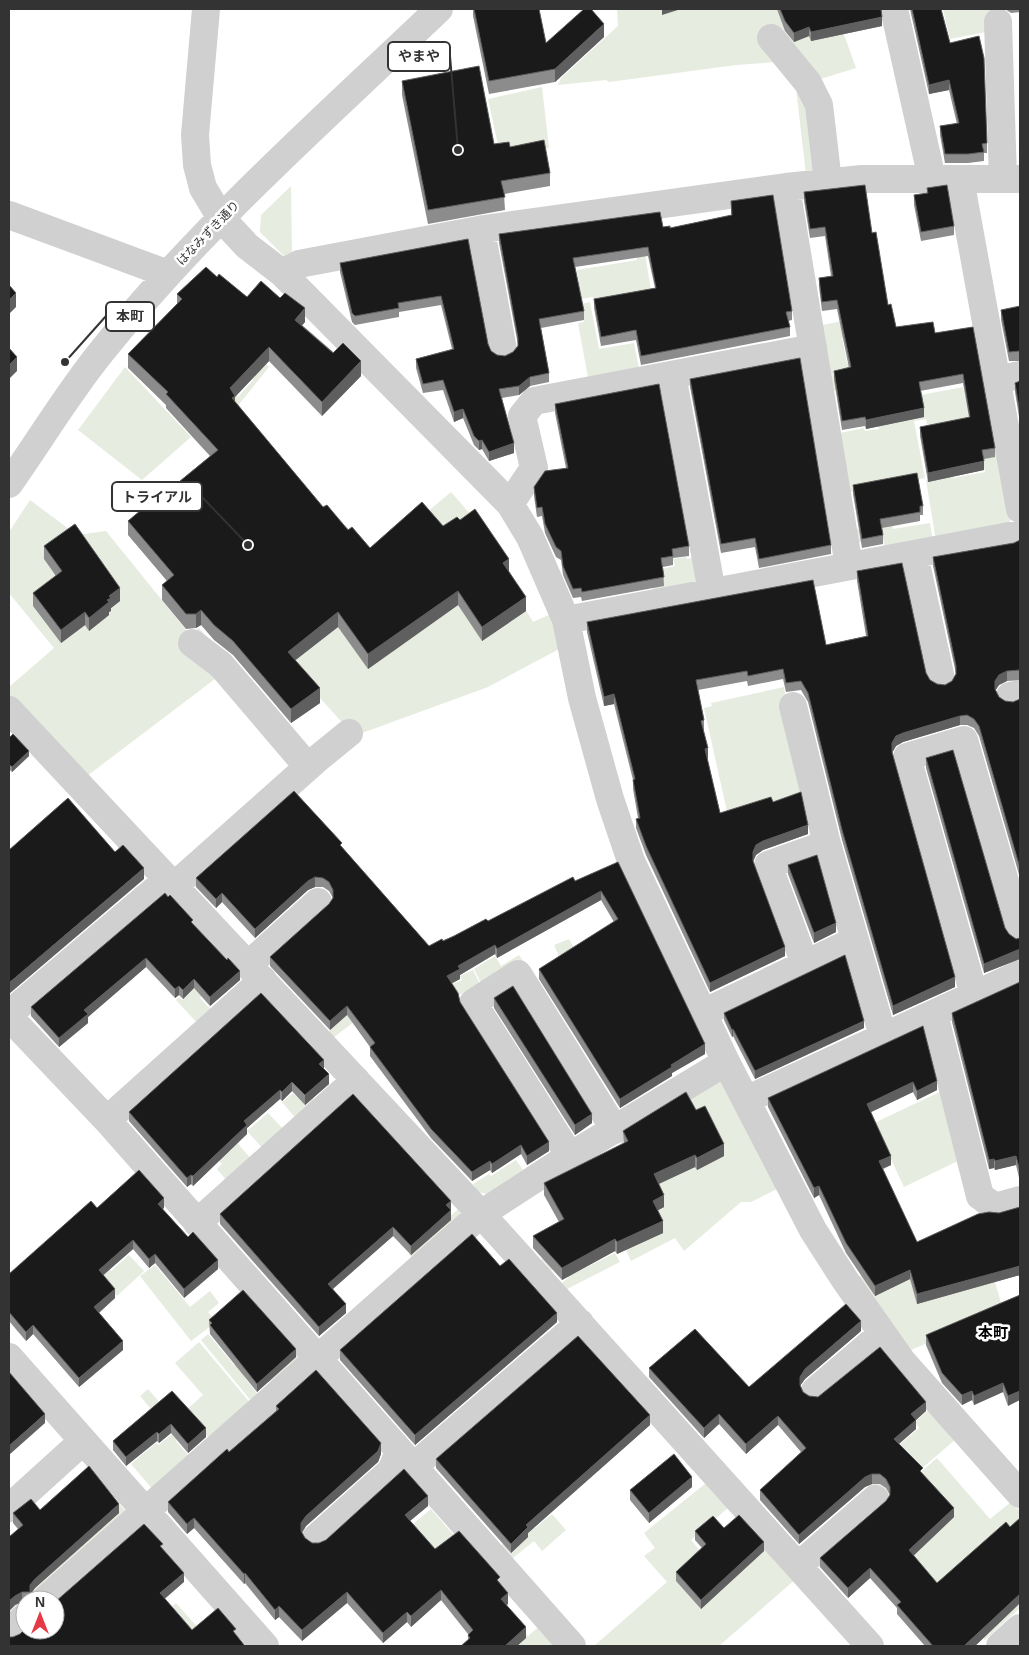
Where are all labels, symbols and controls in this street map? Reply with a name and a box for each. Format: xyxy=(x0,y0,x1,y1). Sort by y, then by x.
callout: やまや xyxy=(388,42,450,71)
text: やまや xyxy=(398,48,440,64)
street label: はなみずき通り xyxy=(174,198,242,268)
callout: 本町 xyxy=(106,302,154,331)
text: 本町 xyxy=(116,308,144,324)
callout: トライアル xyxy=(112,482,202,511)
text: トライアル xyxy=(122,489,192,505)
district label: 本町 xyxy=(978,1324,1008,1341)
north arrow xyxy=(15,1590,65,1640)
text: N xyxy=(35,1594,45,1610)

